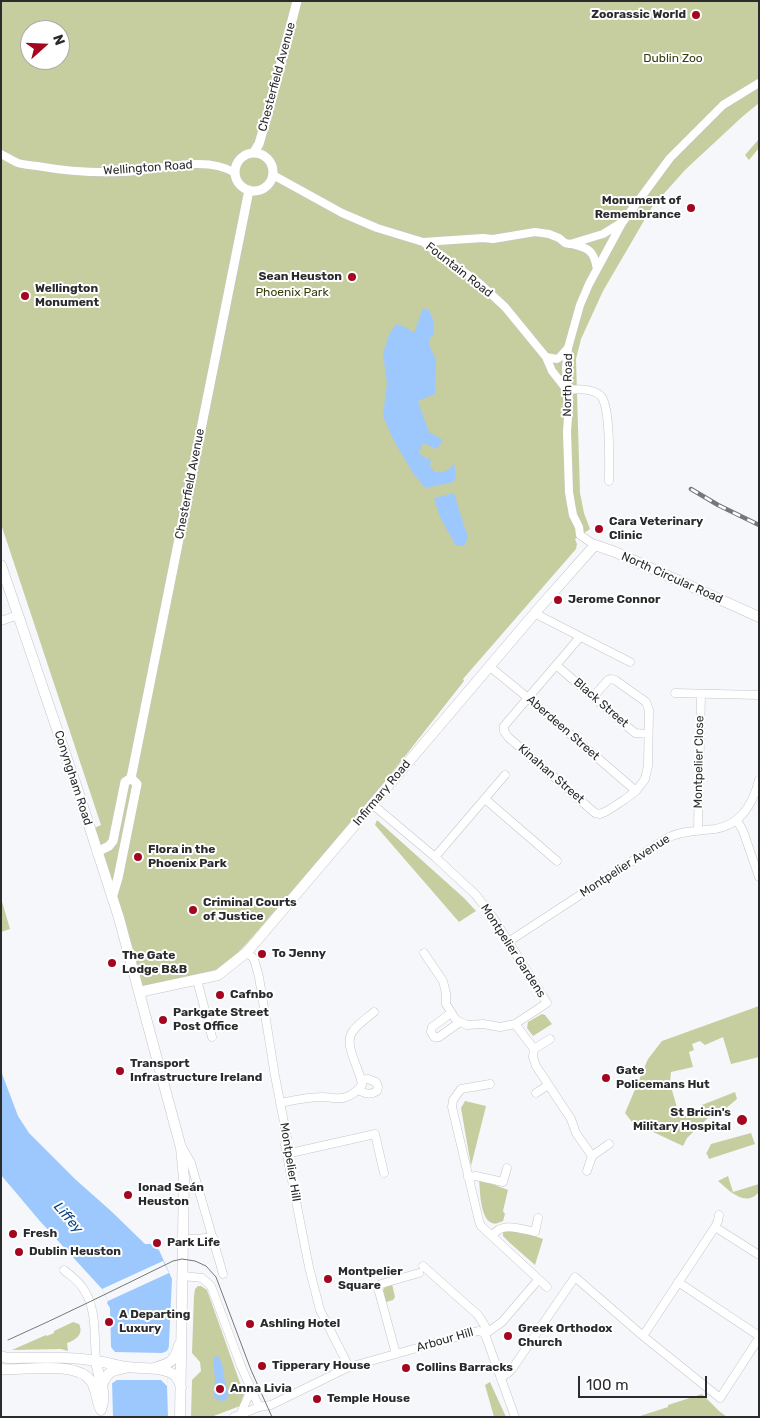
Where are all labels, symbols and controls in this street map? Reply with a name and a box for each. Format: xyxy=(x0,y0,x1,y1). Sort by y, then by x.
place label: Zoorassic World xyxy=(591,8,686,22)
marker: Zoorassic World xyxy=(690,9,702,21)
north arrow xyxy=(20,20,70,70)
street label: Chesterfield Avenue xyxy=(255,21,299,133)
text: N xyxy=(49,32,68,48)
park label: Dublin Zoo xyxy=(643,52,703,66)
street label: Wellington Road xyxy=(103,158,193,178)
place label: Monument of Remembrance xyxy=(595,194,681,222)
marker: Monument of Remembrance xyxy=(685,202,697,214)
street label: Fountain Road xyxy=(423,239,495,301)
place label: Sean Heuston xyxy=(259,270,342,284)
marker: Sean Heuston xyxy=(346,271,358,283)
place label: Wellington Monument xyxy=(35,282,99,310)
park label: Phoenix Park xyxy=(255,286,329,300)
marker: Wellington Monument xyxy=(19,290,31,302)
street label: North Road xyxy=(560,353,576,417)
street label: Chesterfield Avenue xyxy=(172,427,208,541)
place label: Cara Veterinary Clinic xyxy=(609,515,703,543)
marker: Cara Veterinary Clinic xyxy=(593,523,605,535)
street label: North Circular Road xyxy=(619,549,725,607)
place label: Jerome Connor xyxy=(568,593,661,607)
marker: Jerome Connor xyxy=(552,594,564,606)
street label: Black Street xyxy=(571,675,631,731)
street label: Aberdeen Street xyxy=(524,692,602,764)
street label: Montpelier Close xyxy=(691,715,707,809)
street label: Conyngham Road xyxy=(51,729,95,827)
street label: Kinahan Street xyxy=(515,741,587,807)
street label: Infirmary Road xyxy=(350,757,414,829)
street label: Montpelier Avenue xyxy=(577,832,673,900)
place label: Flora in the Phoenix Park xyxy=(148,843,227,871)
marker: Flora in the Phoenix Park xyxy=(132,851,144,863)
place label: Criminal Courts of Justice xyxy=(203,896,297,924)
street label: Montpelier Gardens xyxy=(477,902,549,1000)
marker: Criminal Courts of Justice xyxy=(187,904,199,916)
place label: To Jenny xyxy=(272,947,326,961)
marker: To Jenny xyxy=(256,948,268,960)
place label: The Gate Lodge B&B xyxy=(122,949,187,977)
marker: The Gate Lodge B&B xyxy=(106,957,118,969)
place label: Cafnbo xyxy=(230,988,273,1002)
marker: Cafnbo xyxy=(214,989,226,1001)
place label: Parkgate Street Post Office xyxy=(173,1006,269,1034)
marker: Parkgate Street Post Office xyxy=(157,1014,169,1026)
place label: Transport Infrastructure Ireland xyxy=(130,1057,262,1085)
place label: Gate Policemans Hut xyxy=(616,1064,710,1092)
marker: Transport Infrastructure Ireland xyxy=(114,1065,126,1077)
marker: Gate Policemans Hut xyxy=(600,1072,612,1084)
place label: St Bricin's Military Hospital xyxy=(633,1106,731,1134)
marker: St Bricin's Military Hospital xyxy=(735,1113,749,1127)
street label: Montpelier Hill xyxy=(277,1122,303,1202)
place label: Ionad Seán Heuston xyxy=(138,1181,204,1209)
marker: Ionad Seán Heuston xyxy=(122,1189,134,1201)
water label: Liffey xyxy=(50,1199,86,1237)
place label: Fresh xyxy=(23,1227,57,1241)
marker: Fresh xyxy=(7,1228,19,1240)
place label: Park Life xyxy=(167,1236,220,1250)
marker: Park Life xyxy=(151,1237,163,1249)
place label: Dublin Heuston xyxy=(29,1245,121,1259)
marker: Dublin Heuston xyxy=(13,1246,25,1258)
place label: Montpelier Square xyxy=(338,1265,403,1293)
marker: Montpelier Square xyxy=(322,1273,334,1285)
place label: A Departing Luxury xyxy=(119,1308,190,1336)
marker: A Departing Luxury xyxy=(103,1316,115,1328)
place label: Ashling Hotel xyxy=(260,1317,340,1331)
marker: Ashling Hotel xyxy=(244,1318,256,1330)
place label: Greek Orthodox Church xyxy=(518,1322,612,1350)
street label: Arbour Hill xyxy=(415,1325,475,1355)
marker: Greek Orthodox Church xyxy=(502,1330,514,1342)
place label: Tipperary House xyxy=(272,1359,370,1373)
marker: Tipperary House xyxy=(256,1360,268,1372)
place label: Collins Barracks xyxy=(416,1361,513,1375)
marker: Collins Barracks xyxy=(400,1362,412,1374)
scale bar xyxy=(580,1366,709,1398)
text: 100 m xyxy=(586,1376,628,1394)
place label: Anna Livia xyxy=(230,1382,292,1396)
marker: Anna Livia xyxy=(214,1383,226,1395)
place label: Temple House xyxy=(327,1392,410,1406)
marker: Temple House xyxy=(311,1393,323,1405)

